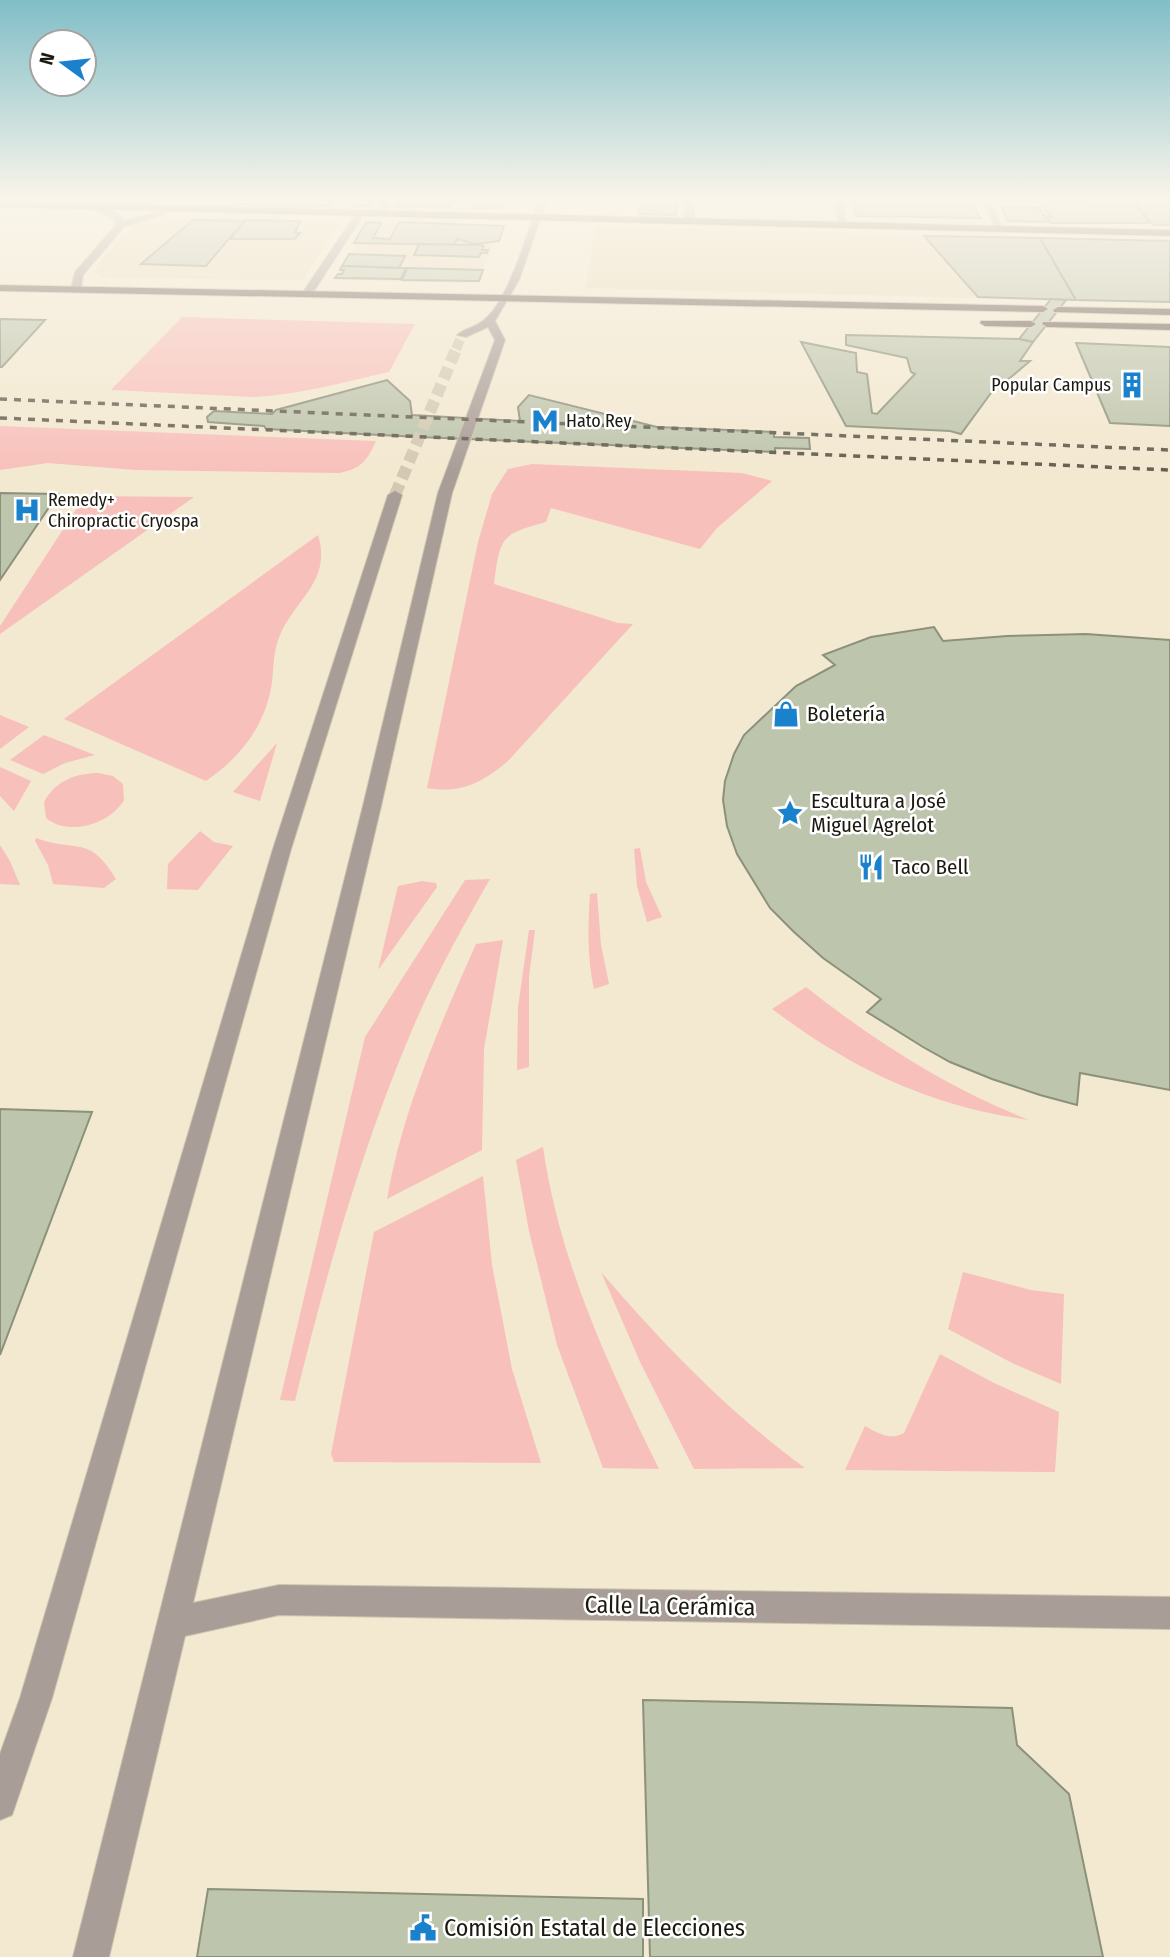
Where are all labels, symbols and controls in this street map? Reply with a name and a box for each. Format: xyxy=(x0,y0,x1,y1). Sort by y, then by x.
north arrow xyxy=(28,28,98,98)
text: N xyxy=(34,50,60,67)
building icon: Popular Campus xyxy=(1117,370,1147,400)
place label: Popular Campus xyxy=(991,374,1111,396)
metro station icon: Hato Rey xyxy=(530,406,560,436)
place label: Hato Rey xyxy=(566,410,631,432)
place label: Remedy+ Chiropractic Cryospa xyxy=(48,489,199,532)
hospital icon: Remedy+ Chiropractic Cryospa xyxy=(12,495,42,525)
shop icon: Boletería xyxy=(771,699,801,729)
place label: Boletería xyxy=(807,701,885,727)
place label: Escultura a José Miguel Agrelot xyxy=(811,788,946,838)
place icon: Escultura a José Miguel Agrelot xyxy=(775,798,805,828)
restaurant icon: Taco Bell xyxy=(856,852,886,882)
place label: Taco Bell xyxy=(892,854,969,880)
street label: Calle La Cerámica xyxy=(584,1591,756,1621)
public building icon: Comisión Estatal de Elecciones xyxy=(408,1913,438,1943)
place label: Comisión Estatal de Elecciones xyxy=(444,1914,745,1942)

